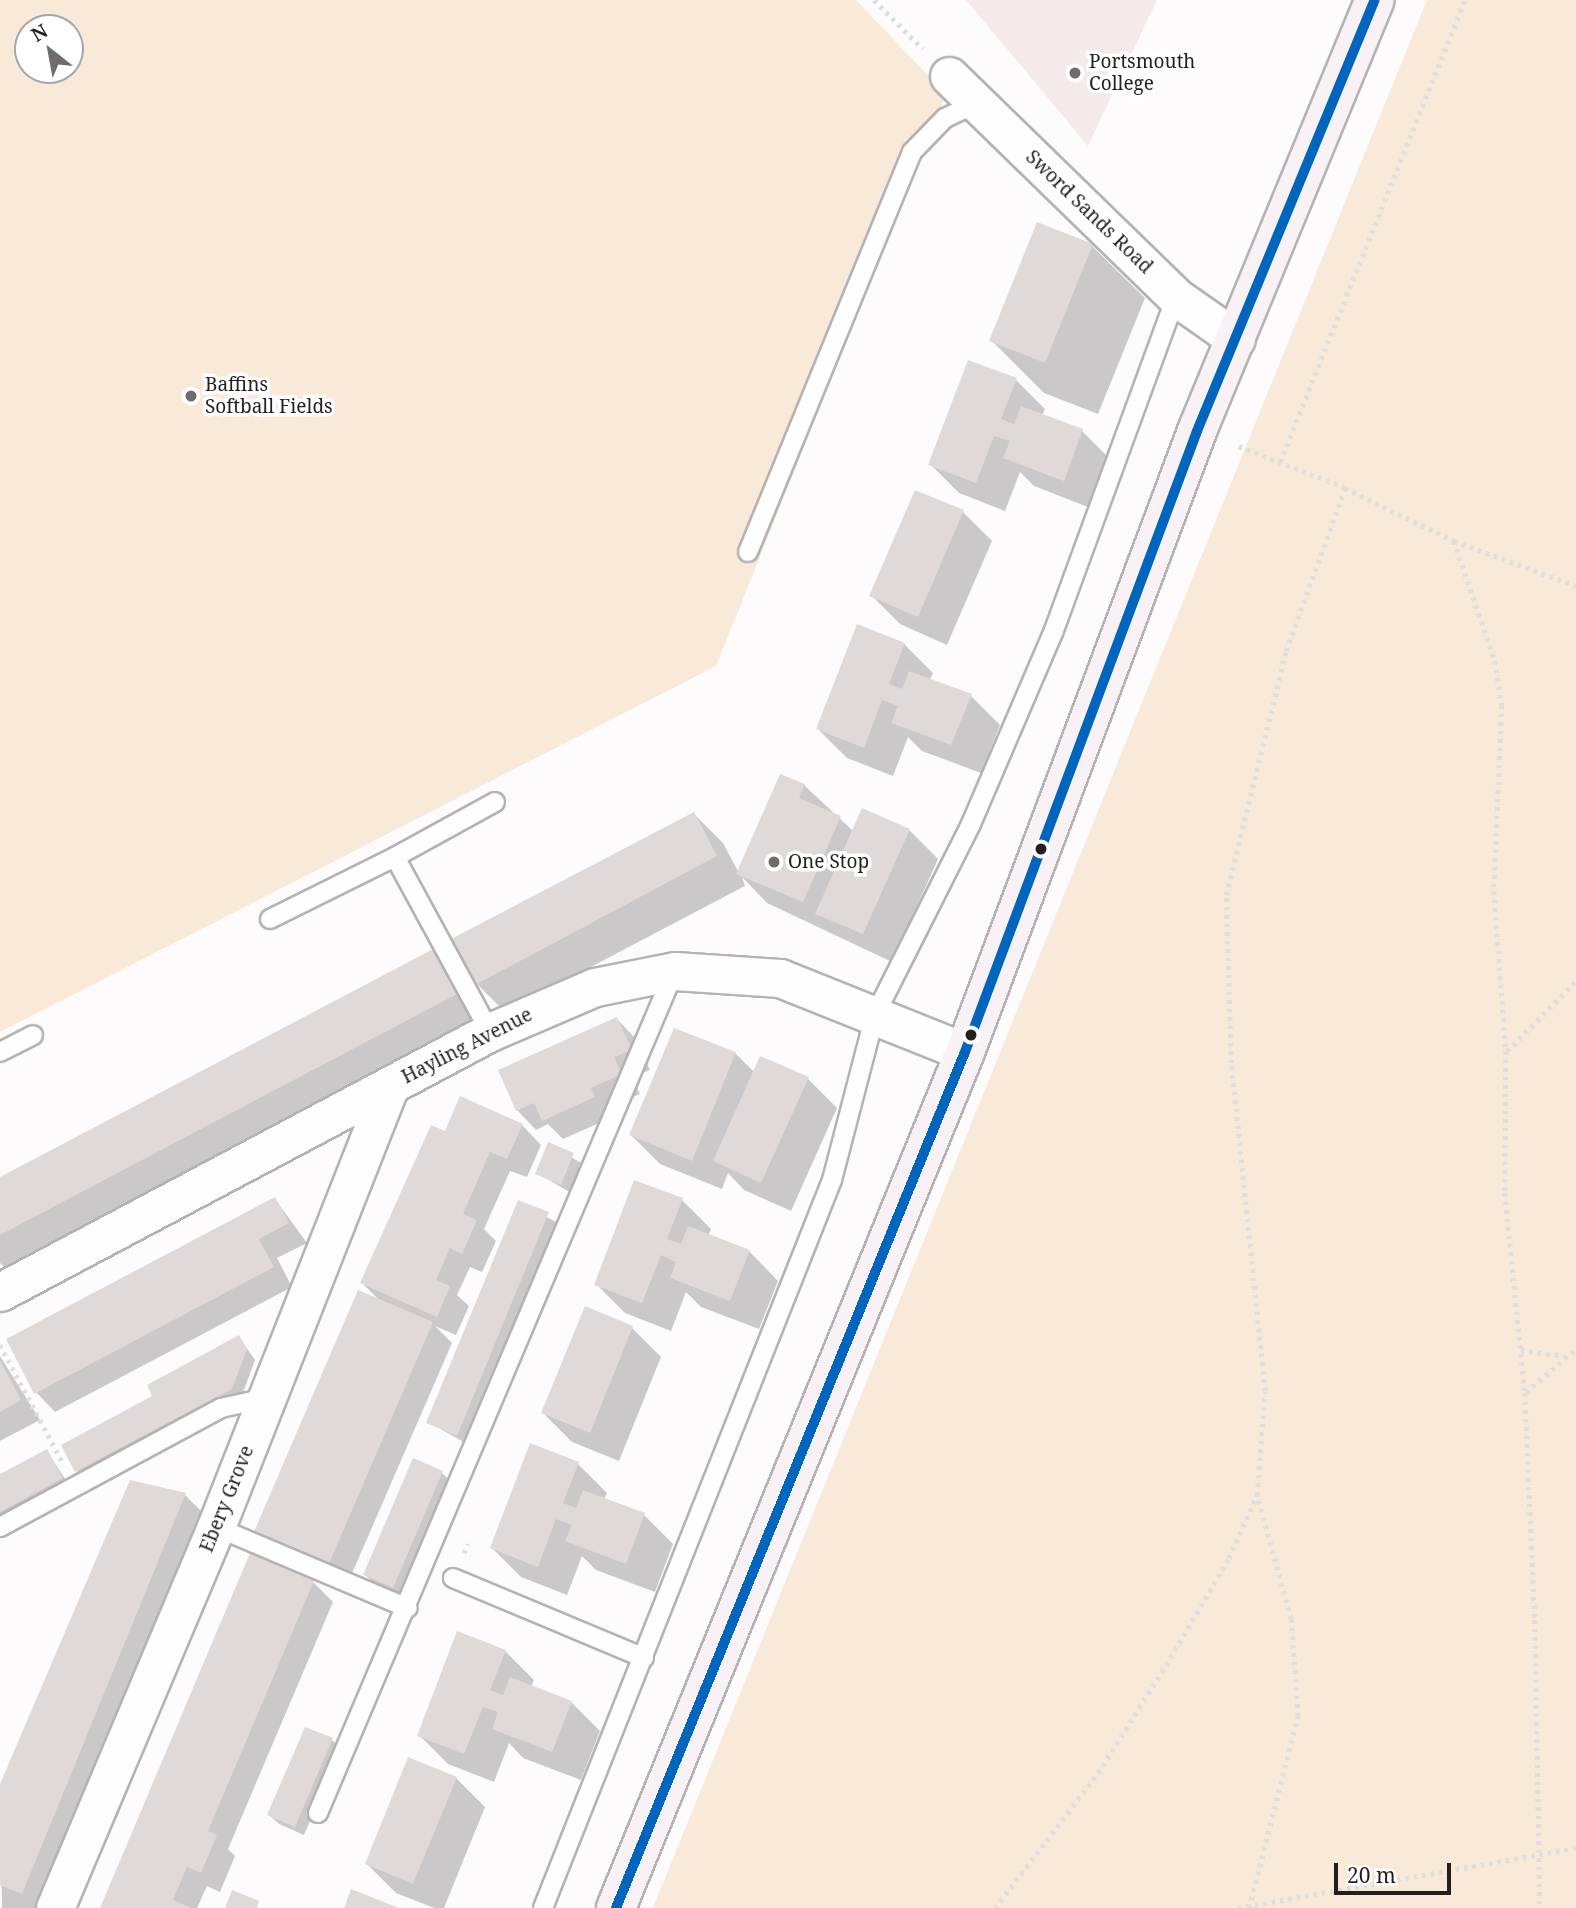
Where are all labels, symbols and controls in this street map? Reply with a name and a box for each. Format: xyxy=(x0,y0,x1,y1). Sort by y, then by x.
north arrow xyxy=(14,14,84,84)
text: N xyxy=(26,18,52,48)
place label: Portsmouth College xyxy=(1089,51,1195,95)
marker: Portsmouth College xyxy=(1067,65,1083,81)
street label: Sword Sands Road xyxy=(1021,146,1157,278)
place label: Baffins Softball Fields xyxy=(205,374,333,418)
marker: Baffins Softball Fields xyxy=(183,388,199,404)
unlabelled marker xyxy=(1034,842,1048,856)
place label: One Stop xyxy=(788,851,869,873)
marker: One Stop xyxy=(766,854,782,870)
street label: Hayling Avenue xyxy=(398,1003,536,1089)
unlabelled marker xyxy=(964,1028,978,1042)
street label: Ebery Grove xyxy=(195,1442,259,1556)
scale bar xyxy=(1338,1848,1455,1892)
text: 20 m xyxy=(1347,1861,1396,1889)

